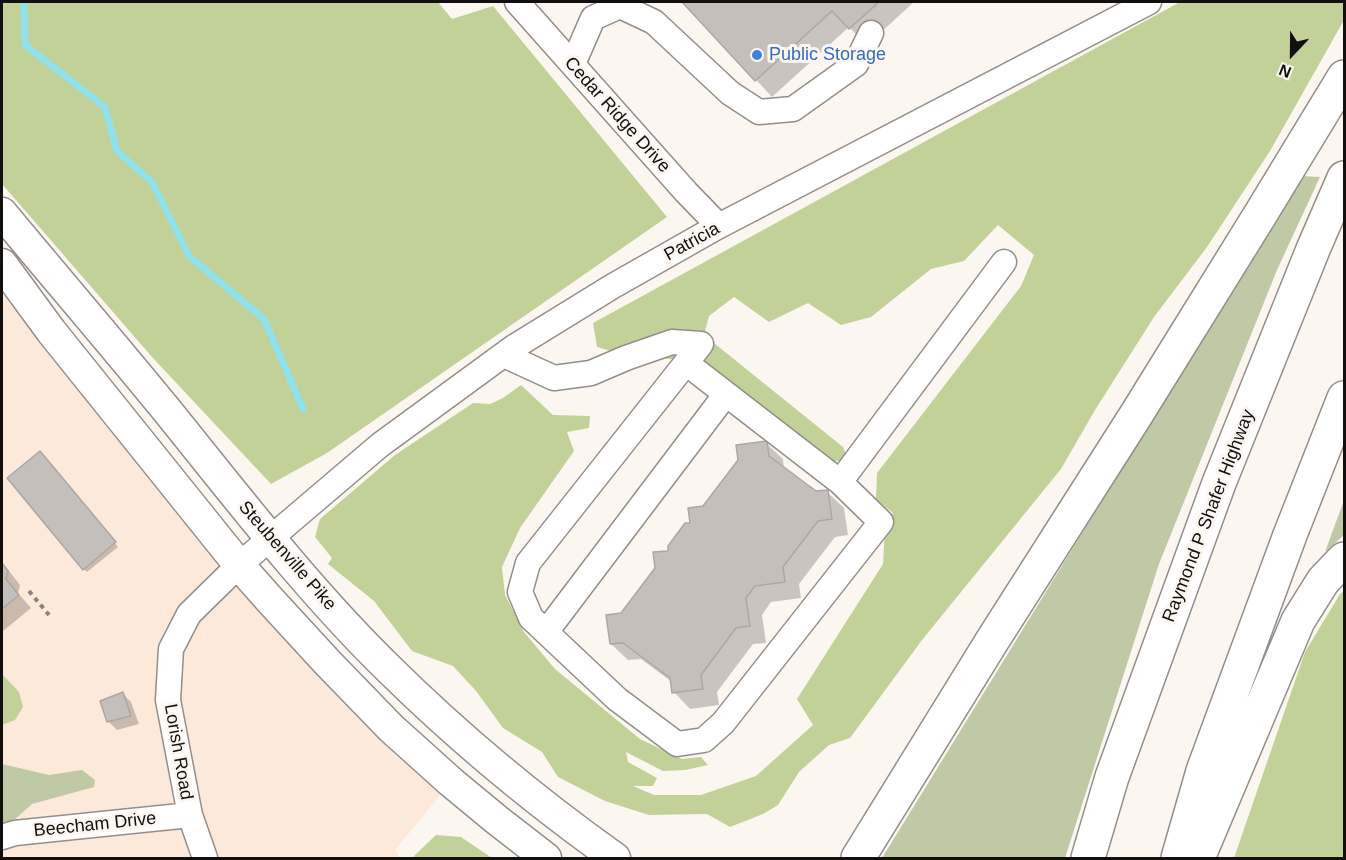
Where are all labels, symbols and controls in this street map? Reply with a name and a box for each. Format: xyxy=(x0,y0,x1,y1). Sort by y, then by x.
north arrow xyxy=(1262,24,1322,84)
place label: Public Storage xyxy=(769,44,886,66)
marker: Public Storage xyxy=(750,48,764,62)
street label: Cedar Ridge Drive xyxy=(559,53,675,177)
text: N xyxy=(1277,61,1294,81)
street label: Patricia xyxy=(661,218,723,266)
street label: Raymond P Shafer Highway xyxy=(1158,407,1260,625)
street label: Steubenville Pike xyxy=(234,497,340,615)
street label: Lorish Road xyxy=(159,702,197,802)
street label: Beecham Drive xyxy=(33,808,157,842)

